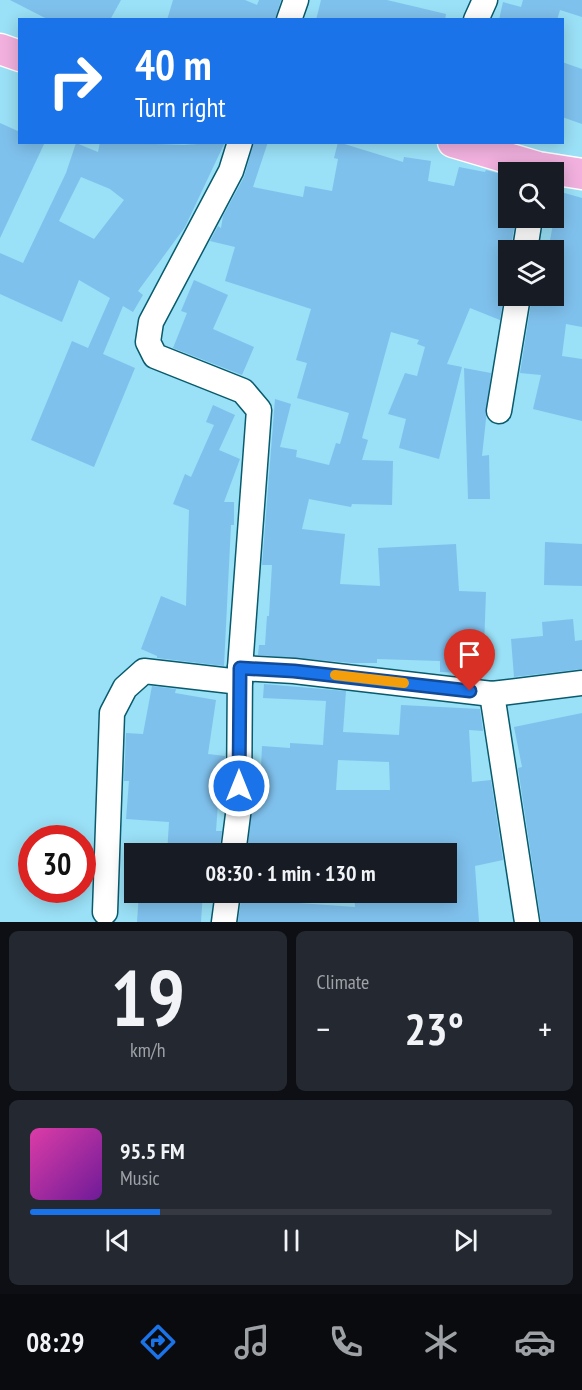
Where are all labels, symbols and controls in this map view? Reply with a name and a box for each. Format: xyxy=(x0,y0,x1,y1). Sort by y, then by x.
text: 40 m xyxy=(135,37,212,92)
icon: right xyxy=(36,42,114,120)
text: Turn right xyxy=(135,90,226,124)
map controls xyxy=(498,162,564,306)
button: search xyxy=(498,162,564,228)
button: layers xyxy=(498,240,564,306)
pin xyxy=(444,629,495,691)
icon: arrive xyxy=(453,638,486,671)
position arrow xyxy=(207,754,271,818)
speed limit sign: 30 xyxy=(18,825,96,903)
text: 08:30 · 1 min · 130 m xyxy=(205,859,376,887)
text: 19 xyxy=(110,947,185,1048)
text: Climate xyxy=(317,969,369,995)
text: 23° xyxy=(405,999,464,1057)
text: − xyxy=(317,1007,330,1050)
text: + xyxy=(538,1007,552,1050)
text: km/h xyxy=(130,1037,165,1063)
text: 95.5 FM xyxy=(120,1137,185,1165)
text: Music xyxy=(120,1165,160,1191)
icon: previous xyxy=(101,1224,134,1257)
icon: pause xyxy=(275,1224,308,1257)
icon: next xyxy=(449,1224,482,1257)
icon: directions xyxy=(137,1321,179,1363)
icon: music xyxy=(231,1321,273,1363)
icon: phone xyxy=(325,1321,367,1363)
icon: climate xyxy=(420,1321,462,1363)
icon: car xyxy=(514,1321,556,1363)
text: 08:29 xyxy=(26,1325,85,1359)

